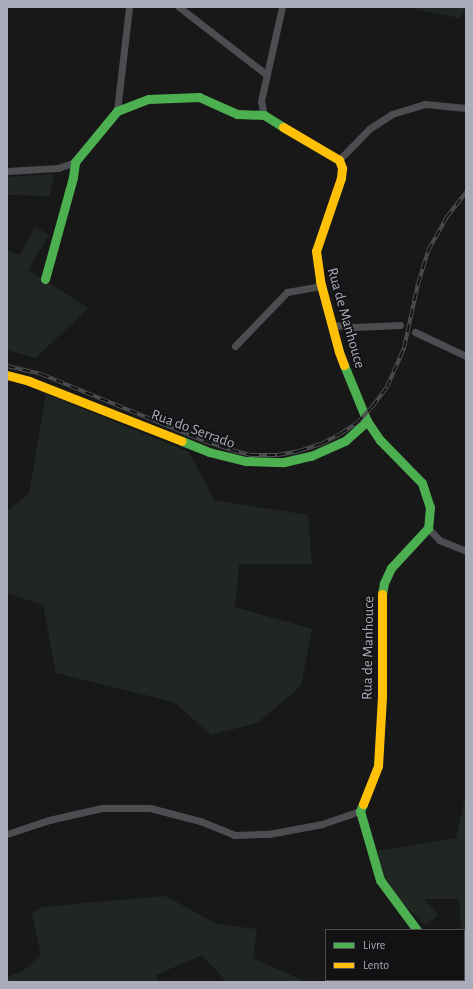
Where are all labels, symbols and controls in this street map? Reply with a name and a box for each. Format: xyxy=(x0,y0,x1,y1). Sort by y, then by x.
street label: Rua de Manhouce xyxy=(323,266,369,370)
street label: Rua do Serrado xyxy=(149,405,237,453)
street label: Rua de Manhouce xyxy=(358,596,378,700)
legend xyxy=(325,929,465,981)
text: Livre xyxy=(363,939,385,951)
text: Lento xyxy=(363,959,389,971)

